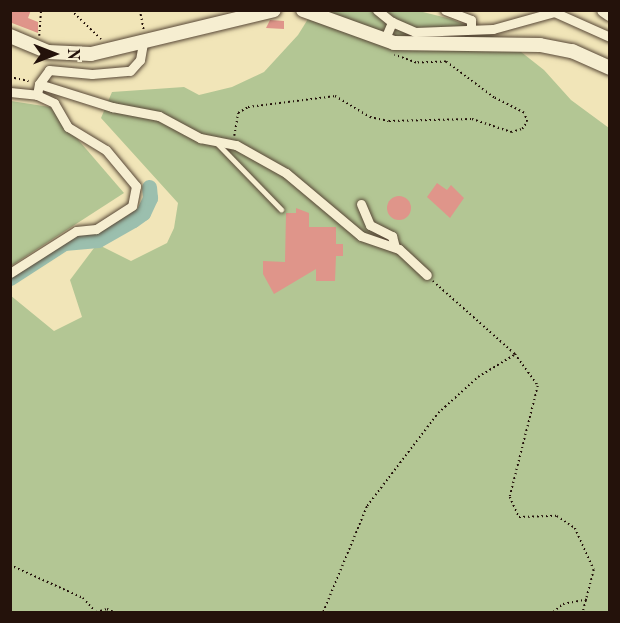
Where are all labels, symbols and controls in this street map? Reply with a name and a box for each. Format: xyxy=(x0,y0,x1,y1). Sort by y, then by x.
north arrow xyxy=(24,24,84,84)
text: N xyxy=(64,48,80,60)

